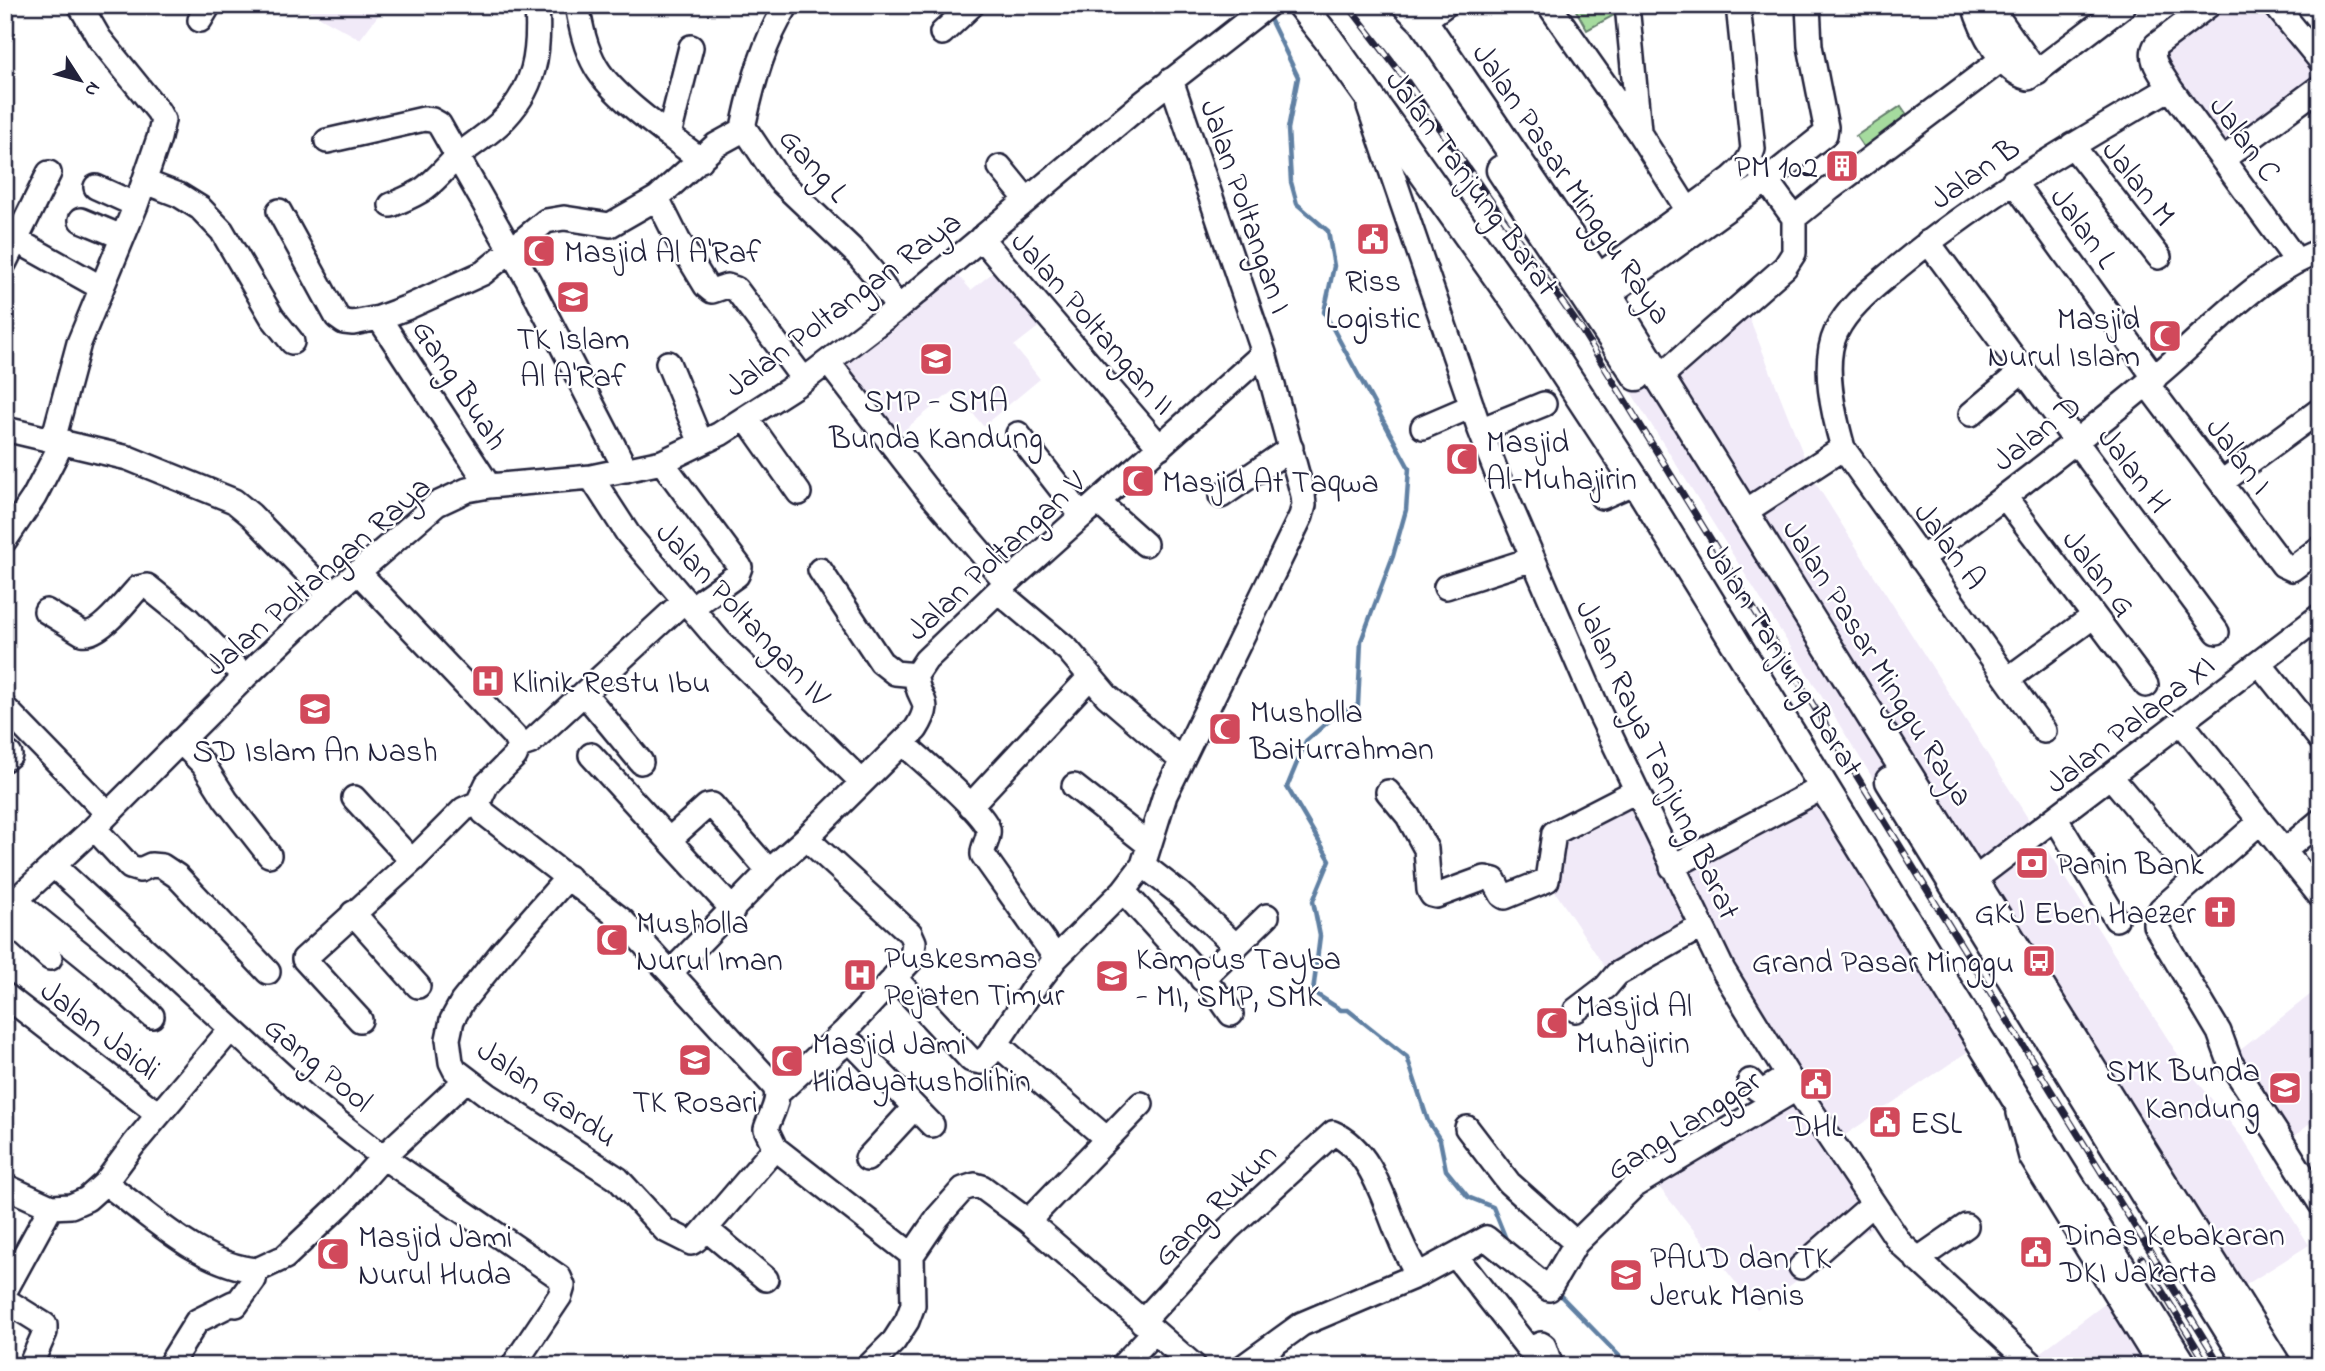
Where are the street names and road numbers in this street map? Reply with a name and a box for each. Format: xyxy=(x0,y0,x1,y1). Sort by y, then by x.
street label: Jalan Pasar Minggu Raya xyxy=(1458,35,1682,335)
street label: Jalan Tanjung Barat xyxy=(1372,61,1569,307)
street label: Jalan C xyxy=(2196,87,2291,193)
street label: Jalan Poltangan I xyxy=(1185,94,1302,321)
street label: Gang L xyxy=(766,118,859,215)
street label: Jalan B xyxy=(1921,127,2031,223)
street label: Jalan M xyxy=(2088,131,2186,238)
street label: Jalan L xyxy=(2036,178,2128,280)
street label: Jalan Poltangan Raya xyxy=(716,201,973,411)
street label: Jalan Poltangan II xyxy=(998,222,1185,427)
street label: Gang Buah xyxy=(398,311,518,461)
street label: Jalan D xyxy=(1983,385,2093,485)
street label: Jalan I xyxy=(2192,408,2282,506)
street label: Jalan H xyxy=(2084,418,2180,524)
street label: Jalan Poltangan V xyxy=(897,461,1099,654)
street label: Jalan Poltangan Raya xyxy=(196,466,443,689)
street label: Jalan A xyxy=(1900,493,1996,601)
street label: Jalan Pasar Minggu Raya xyxy=(1768,511,1984,817)
street label: Jalan Poltangan IV xyxy=(643,512,841,719)
street label: Jalan G xyxy=(2049,520,2146,628)
street label: Jalan Tanjung Barat xyxy=(1690,533,1874,787)
street label: Jalan Raya Tanjung Barat xyxy=(1561,593,1751,928)
street label: Jalan Palapa XI xyxy=(2036,644,2226,807)
street label: Jalan Jaidi xyxy=(29,970,169,1094)
street label: Gang Pool xyxy=(252,1006,382,1125)
street label: Jalan Gardu xyxy=(466,1029,626,1161)
street label: Gang Langgar xyxy=(1598,1059,1772,1195)
street label: Gang Rukun xyxy=(1143,1133,1289,1279)

